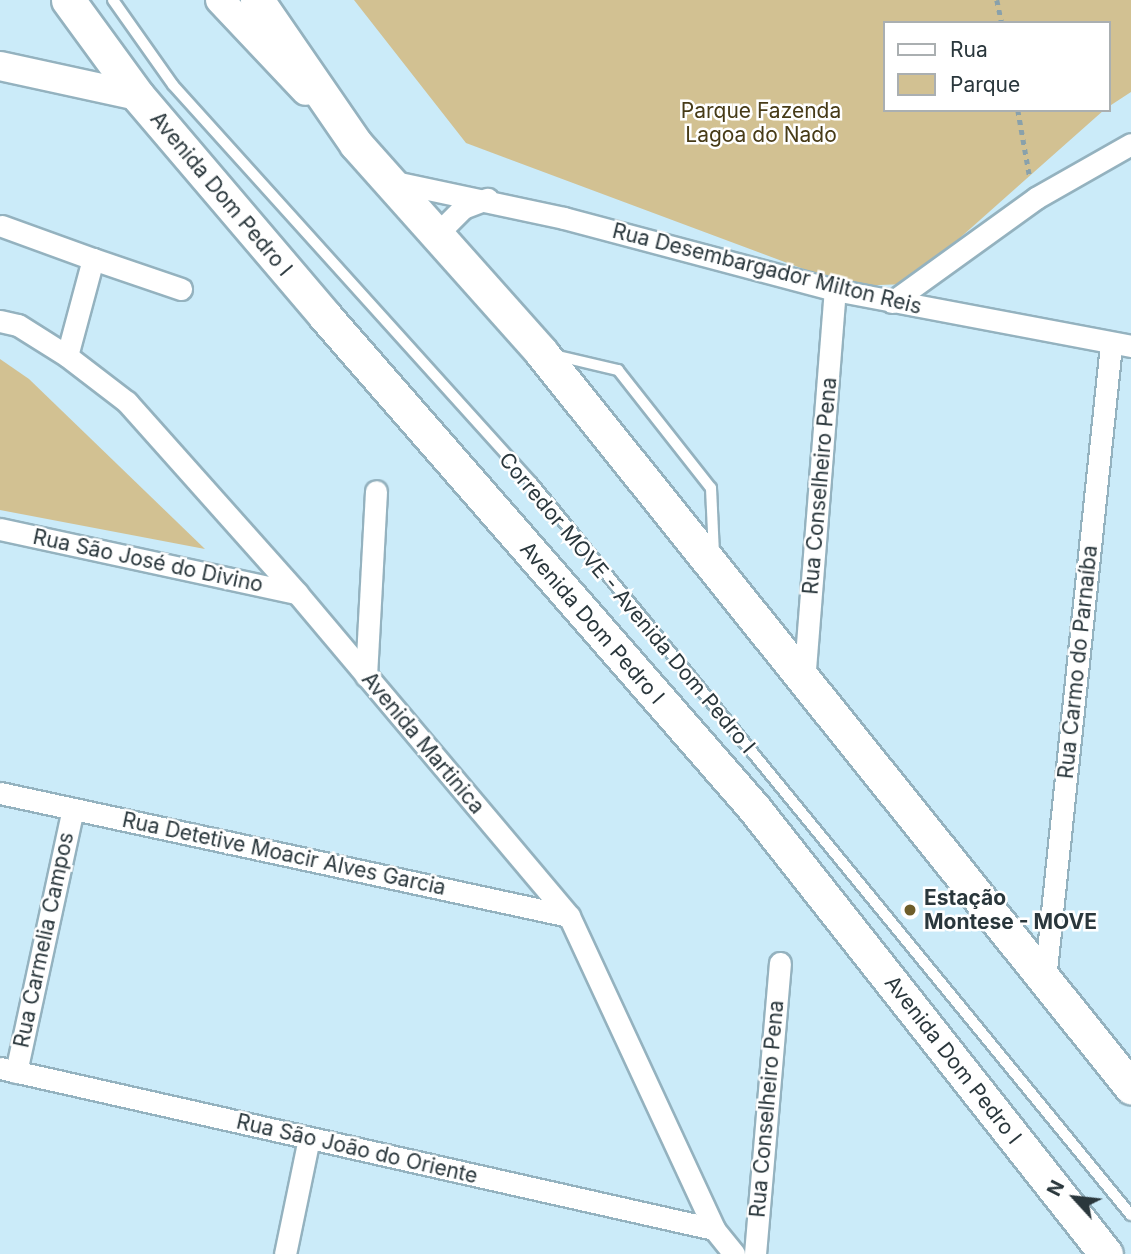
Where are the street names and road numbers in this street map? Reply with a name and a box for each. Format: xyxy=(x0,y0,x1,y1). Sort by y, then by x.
street label: Avenida Dom Pedro I xyxy=(145,107,297,281)
street label: Rua Desembargador Milton Reis xyxy=(610,218,924,320)
street label: Rua Conselheiro Pena xyxy=(798,376,842,596)
street label: Corredor MOVE - Avenida Dom Pedro I xyxy=(494,447,760,759)
street label: Rua São José do Divino xyxy=(31,524,265,598)
street label: Avenida Dom Pedro I xyxy=(515,537,669,709)
street label: Rua Carmo do Parnaíba xyxy=(1053,544,1103,780)
street label: Avenida Martinica xyxy=(356,667,490,819)
street label: Rua Detetive Moacir Alves Garcia xyxy=(120,807,448,901)
street label: Rua Carmelia Campos xyxy=(9,830,79,1050)
street label: Avenida Dom Pedro I xyxy=(879,971,1027,1149)
street label: Rua Conselheiro Pena xyxy=(745,999,789,1219)
street label: Rua São João do Oriente xyxy=(234,1109,480,1189)

